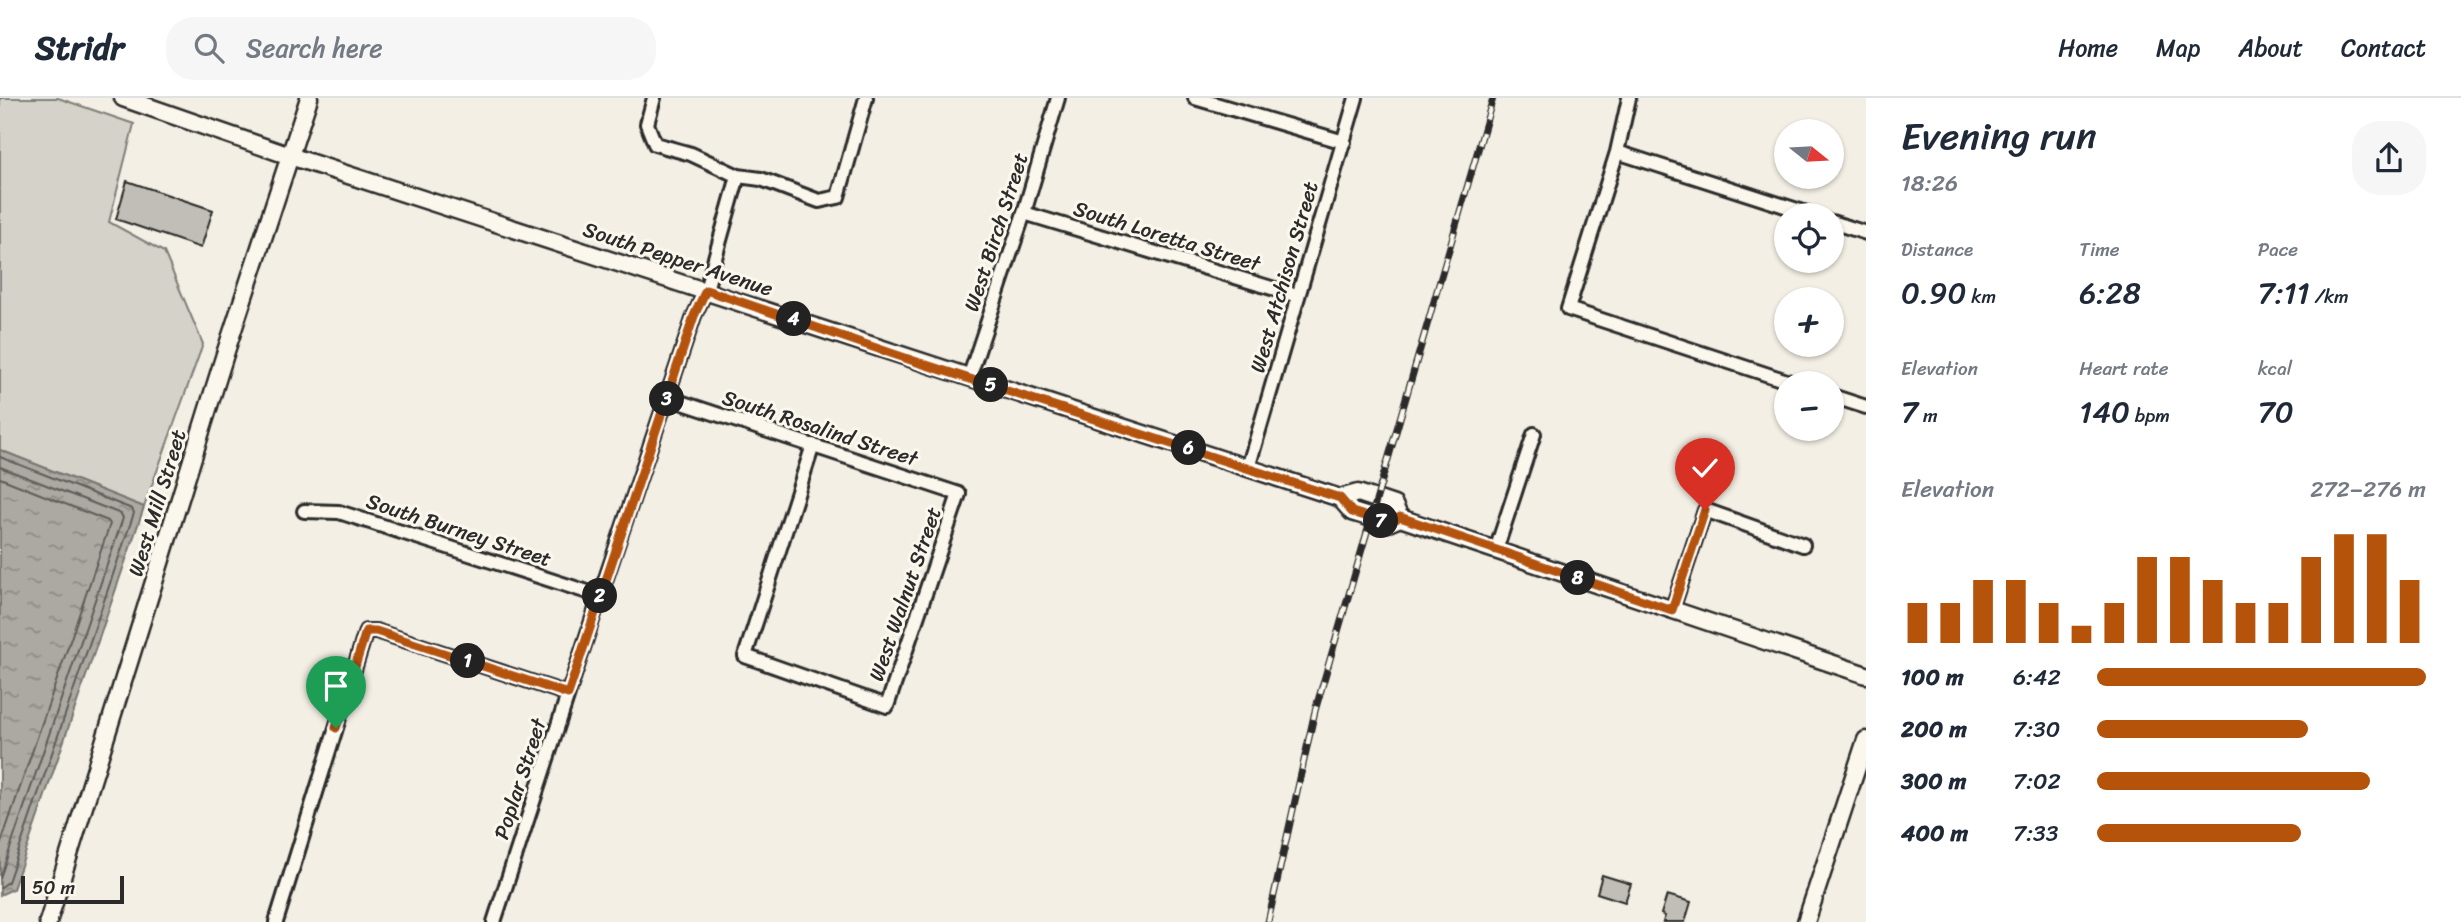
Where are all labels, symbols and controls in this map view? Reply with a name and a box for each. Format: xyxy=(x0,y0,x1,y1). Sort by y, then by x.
search box xyxy=(166,17,656,80)
text: Stridr xyxy=(35,19,124,77)
text: Search here xyxy=(246,25,383,71)
text: Home xyxy=(2058,27,2118,69)
text: Map xyxy=(2156,27,2200,69)
text: About xyxy=(2238,27,2303,69)
text: Contact xyxy=(2341,27,2426,69)
icon: search xyxy=(190,29,228,67)
text: Evening run xyxy=(1901,103,2097,170)
north arrow xyxy=(1774,119,1844,189)
map controls xyxy=(1774,119,1844,441)
button: share xyxy=(2352,121,2426,195)
street label: West Birch Street xyxy=(952,148,1040,316)
text: 18:26 xyxy=(1901,163,1958,204)
street label: West Atchison Street xyxy=(1238,177,1330,377)
street label: South Loretta Street xyxy=(1069,189,1267,283)
button: locate xyxy=(1774,203,1844,273)
street label: South Pepper Avenue xyxy=(578,210,778,308)
text: Distance xyxy=(1901,233,1973,266)
text: Time xyxy=(2079,233,2120,266)
text: Pace xyxy=(2258,233,2298,266)
text: 0.90 xyxy=(1901,266,1966,320)
text: 6:28 xyxy=(2079,266,2141,320)
text: 7:11 xyxy=(2258,266,2310,320)
text: km xyxy=(1966,280,1996,313)
text: /km xyxy=(2310,280,2349,313)
button: + xyxy=(1774,287,1844,357)
pin: 4 xyxy=(776,302,812,336)
text: 4 xyxy=(788,302,799,335)
text: Elevation xyxy=(1901,352,1978,385)
text: Heart rate xyxy=(2079,352,2169,385)
text: kcal xyxy=(2258,352,2292,385)
pin: 5 xyxy=(974,368,1009,402)
text: 5 xyxy=(985,368,996,401)
button: − xyxy=(1774,371,1844,441)
street label: South Rosalind Street xyxy=(717,378,924,478)
pin: 3 xyxy=(650,382,684,416)
text: 3 xyxy=(661,382,672,415)
text: 7 xyxy=(1901,385,1918,439)
text: 140 xyxy=(2079,385,2130,439)
text: 70 xyxy=(2258,385,2294,439)
text: m xyxy=(1918,399,1938,432)
text: bpm xyxy=(2130,399,2170,432)
street label: West Mill Street xyxy=(117,425,197,581)
pin: 6 xyxy=(1172,430,1206,466)
text: 6 xyxy=(1183,431,1194,464)
pin xyxy=(1675,438,1735,510)
icon: check xyxy=(1686,449,1724,487)
text: Elevation xyxy=(1901,469,1994,510)
text: 272–276 m xyxy=(2310,469,2426,510)
street label: South Burney Street xyxy=(361,482,557,578)
street label: West Walnut Street xyxy=(857,502,953,686)
pin: 7 xyxy=(1364,504,1398,538)
text: 7 xyxy=(1375,504,1386,537)
pin: 8 xyxy=(1560,560,1596,596)
text: 8 xyxy=(1572,561,1583,594)
pin: 2 xyxy=(582,578,618,614)
text: 2 xyxy=(594,579,605,612)
pin: 1 xyxy=(450,644,486,678)
text: 1 xyxy=(463,644,472,677)
pin xyxy=(306,656,366,728)
text: 100 m xyxy=(1901,657,1964,698)
text: 6:42 xyxy=(2013,657,2061,698)
icon: arrive xyxy=(317,667,355,705)
text: 200 m xyxy=(1901,709,1967,750)
text: 7:30 xyxy=(2013,709,2060,750)
street label: Poplar Street xyxy=(483,712,558,845)
text: 300 m xyxy=(1901,761,1966,802)
text: 7:02 xyxy=(2013,761,2061,802)
text: 400 m xyxy=(1901,813,1968,854)
text: 7:33 xyxy=(2013,813,2058,854)
text: 50 m xyxy=(32,871,75,904)
scale bar xyxy=(21,873,124,905)

